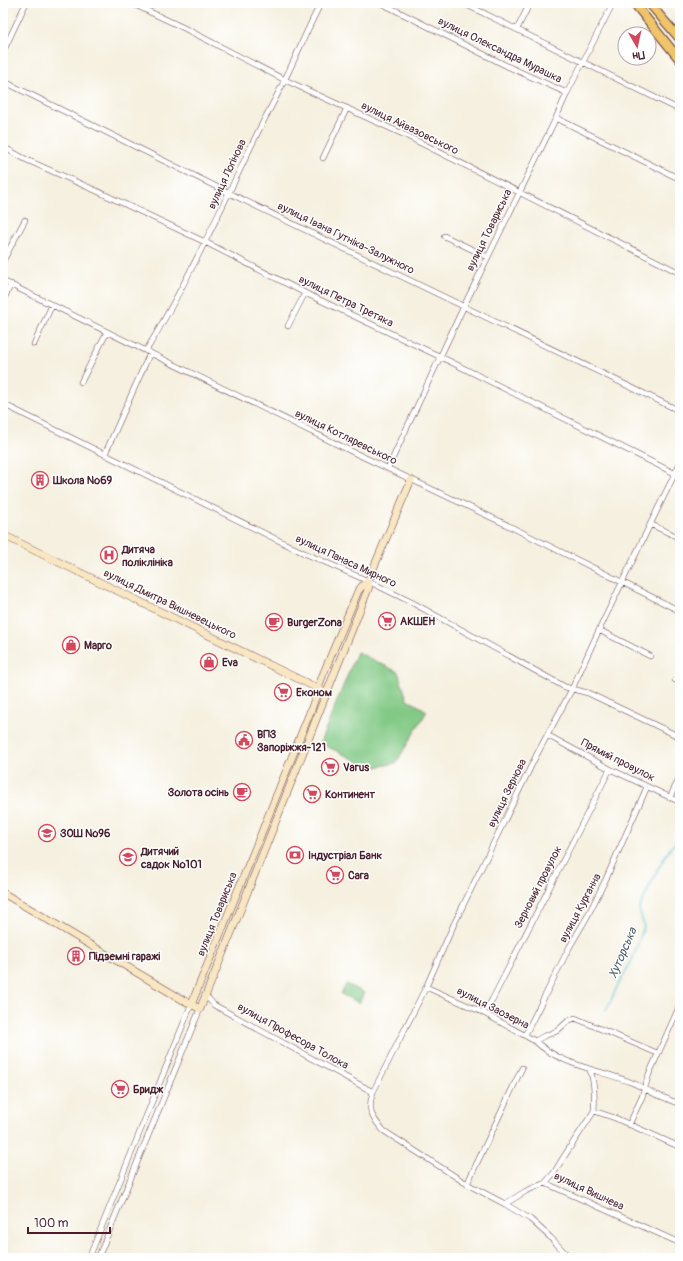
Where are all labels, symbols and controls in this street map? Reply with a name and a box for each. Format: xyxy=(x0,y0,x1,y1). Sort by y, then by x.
street label: вулиця Олександра Мурашка xyxy=(436,14,564,86)
north arrow xyxy=(617,26,657,66)
text: Пн xyxy=(631,48,645,63)
street label: вулиця Айвазовського xyxy=(359,99,461,157)
street label: вулиця Логінова xyxy=(205,137,249,211)
street label: вулиця Товариська xyxy=(464,187,514,273)
street label: вулиця Івана Гутніка-Залужного xyxy=(275,199,417,277)
street label: вулиця Петра Третяка xyxy=(297,272,395,330)
street label: вулиця Котляревського xyxy=(293,407,399,467)
building icon: Школа №69 xyxy=(30,470,50,490)
place label: Школа №69 xyxy=(52,474,113,487)
street label: вулиця Панаса Мирного xyxy=(294,532,399,590)
place label: Дитяча поліклініка xyxy=(121,543,173,569)
hospital icon: Дитяча поліклініка xyxy=(99,545,119,565)
street label: вулиця Дмитра Вишневецького xyxy=(102,566,239,642)
supermarket icon: АКШЕН xyxy=(377,611,397,631)
cafe icon: BurgerZona xyxy=(264,612,284,632)
place label: АКШЕН xyxy=(400,615,435,628)
place label: BurgerZona xyxy=(287,616,342,629)
shop icon: Марго xyxy=(61,635,81,655)
place label: Марго xyxy=(84,639,112,652)
shop icon: Eva xyxy=(199,652,219,672)
place label: Eva xyxy=(222,656,238,669)
supermarket icon: Економ xyxy=(273,682,293,702)
place label: Економ xyxy=(296,686,332,699)
place label: ВПЗ Запоріжжя-121 xyxy=(257,728,326,754)
public building icon: ВПЗ Запоріжжя-121 xyxy=(234,730,254,750)
street label: Прямий провулок xyxy=(579,736,657,784)
supermarket icon: Varus xyxy=(320,757,340,777)
street label: вулиця Зернова xyxy=(485,757,529,829)
place label: Varus xyxy=(343,761,369,774)
cafe icon: Золота осінь xyxy=(232,782,252,802)
supermarket icon: Континент xyxy=(302,784,322,804)
place label: Золота осінь xyxy=(168,786,229,799)
place label: Континент xyxy=(325,788,376,801)
school or university icon: ЗОШ №96 xyxy=(37,823,57,843)
place label: ЗОШ №96 xyxy=(60,827,111,840)
street label: Зерновий провулок xyxy=(512,843,565,930)
place label: Дитячий садок №101 xyxy=(140,845,202,871)
bank icon: Індустріал Банк xyxy=(285,845,305,865)
school or university icon: Дитячий садок №101 xyxy=(118,847,138,867)
place label: Індустріал Банк xyxy=(308,849,382,862)
supermarket icon: Сага xyxy=(325,865,345,885)
place label: Сага xyxy=(348,869,369,882)
street label: вулиця Товариська xyxy=(194,870,240,958)
street label: вулиця Курганна xyxy=(556,871,604,945)
water label: Хуторська xyxy=(606,924,641,980)
building icon: Підземні гаражі xyxy=(66,946,86,966)
place label: Підземні гаражі xyxy=(89,950,160,963)
street label: вулиця Заозерна xyxy=(455,984,531,1032)
street label: вулиця Професора Толока xyxy=(235,1000,351,1072)
supermarket icon: Бридж xyxy=(110,1079,130,1099)
place label: Бридж xyxy=(133,1083,164,1096)
street label: вулиця Вишнева xyxy=(552,1169,626,1213)
scale bar xyxy=(28,1209,110,1235)
text: 100 m xyxy=(34,1216,69,1231)

